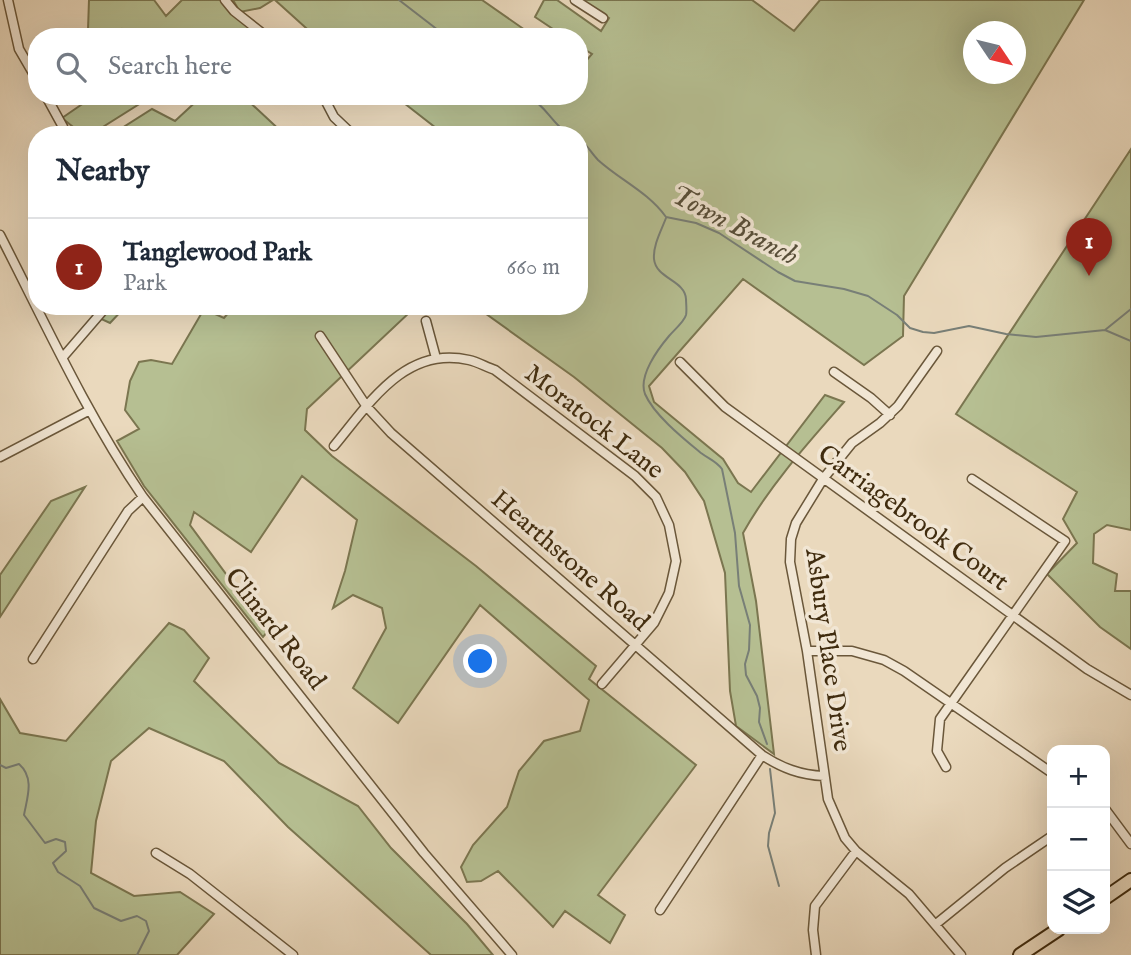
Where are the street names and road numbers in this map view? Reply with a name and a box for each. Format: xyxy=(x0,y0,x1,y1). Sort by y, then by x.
street label: Moratock Lane xyxy=(518,357,670,487)
street label: Carriagebrook Court xyxy=(811,438,1015,599)
street label: Hearthstone Road xyxy=(484,483,656,639)
street label: Asbury Place Drive xyxy=(797,545,859,754)
street label: Clinard Road xyxy=(217,561,333,697)

